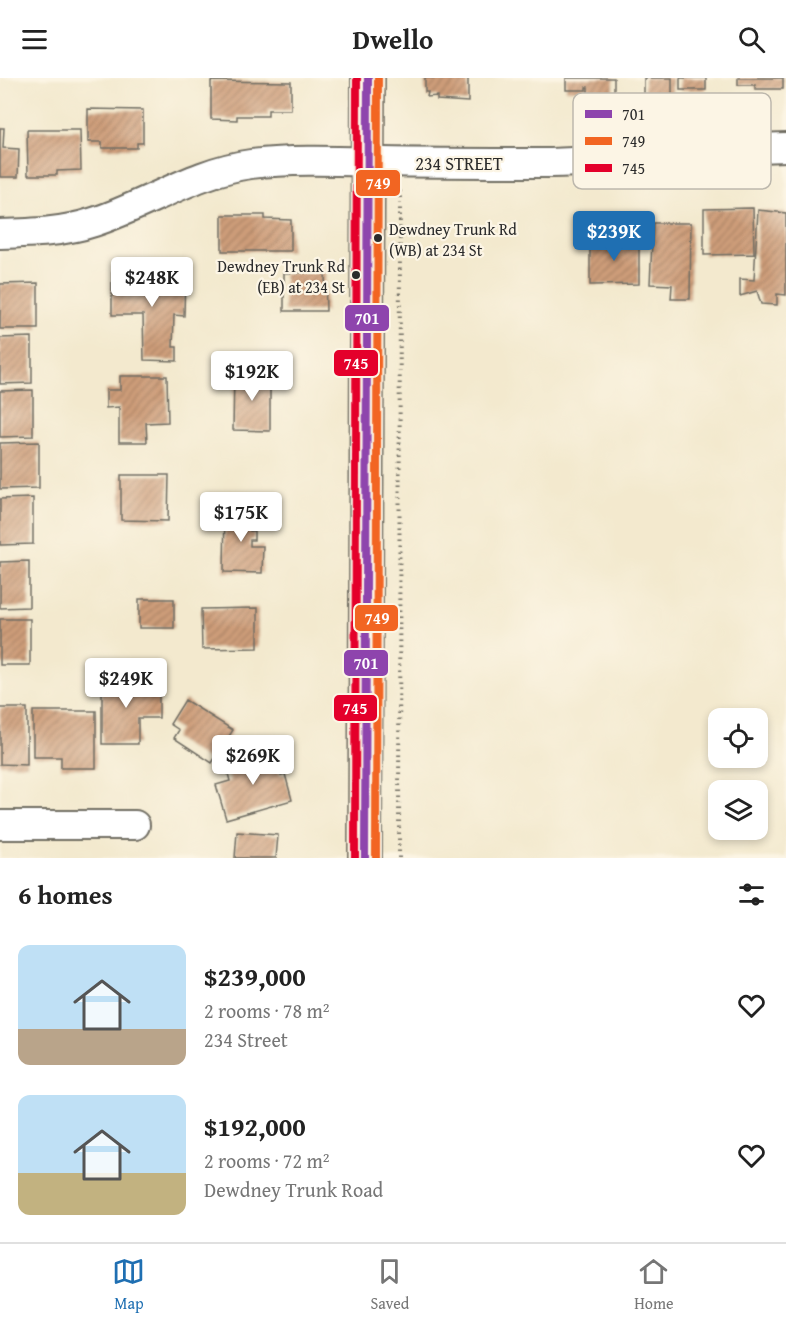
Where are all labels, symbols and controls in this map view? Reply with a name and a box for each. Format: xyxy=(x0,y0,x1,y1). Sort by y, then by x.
text: Dwello xyxy=(353,19,433,59)
icon: menu xyxy=(18,23,51,56)
icon: search xyxy=(735,23,768,56)
legend xyxy=(573,93,771,189)
text: 701 xyxy=(622,102,645,126)
text: 749 xyxy=(622,129,645,153)
street label: 234 STREET xyxy=(415,150,503,177)
text: 745 xyxy=(622,156,645,180)
line badge: 749 xyxy=(355,169,401,197)
text: 749 xyxy=(366,171,390,195)
pin: $239K xyxy=(572,211,656,262)
text: $239K xyxy=(587,216,641,245)
place label: Dewdney Trunk Rd (WB) at 234 St xyxy=(389,217,517,262)
marker: Dewdney Trunk Rd (WB) at 234 St xyxy=(372,232,384,244)
place label: Dewdney Trunk Rd (EB) at 234 St xyxy=(217,254,345,299)
pin: $248K xyxy=(110,257,194,308)
text: $248K xyxy=(125,262,179,291)
marker: Dewdney Trunk Rd (EB) at 234 St xyxy=(350,269,362,281)
line badge: 701 xyxy=(344,304,390,332)
text: 701 xyxy=(355,306,379,330)
line badge: 745 xyxy=(333,349,379,377)
pin: $192K xyxy=(210,351,294,402)
text: 745 xyxy=(344,351,368,375)
text: $192K xyxy=(225,356,279,385)
pin: $175K xyxy=(199,492,283,543)
text: $175K xyxy=(214,497,268,526)
line badge: 749 xyxy=(354,604,399,632)
text: 749 xyxy=(365,606,389,630)
line badge: 701 xyxy=(343,649,389,677)
text: 701 xyxy=(354,651,378,675)
pin: $249K xyxy=(84,658,168,709)
text: $249K xyxy=(99,663,153,692)
line badge: 745 xyxy=(333,694,378,722)
text: 745 xyxy=(343,696,367,720)
map controls xyxy=(708,708,768,840)
button: locate xyxy=(708,708,768,768)
pin: $269K xyxy=(211,735,295,786)
text: $269K xyxy=(226,740,280,769)
button: layers xyxy=(708,780,768,840)
text: 6 homes xyxy=(18,875,113,914)
icon: filters xyxy=(735,878,768,911)
text: $239,000 xyxy=(204,957,306,996)
icon: home xyxy=(66,969,138,1041)
icon: heart xyxy=(735,989,768,1022)
text: 2 rooms · 78 m² xyxy=(204,996,330,1025)
text: 234 Street xyxy=(204,1025,288,1054)
text: $192,000 xyxy=(204,1107,306,1146)
icon: home xyxy=(66,1119,138,1191)
icon: heart xyxy=(735,1139,768,1172)
text: 2 rooms · 72 m² xyxy=(204,1146,330,1175)
text: Dewdney Trunk Road xyxy=(204,1175,383,1204)
tab: Map xyxy=(112,1255,145,1315)
tab: Saved xyxy=(370,1255,409,1315)
tab: Home xyxy=(634,1255,674,1315)

